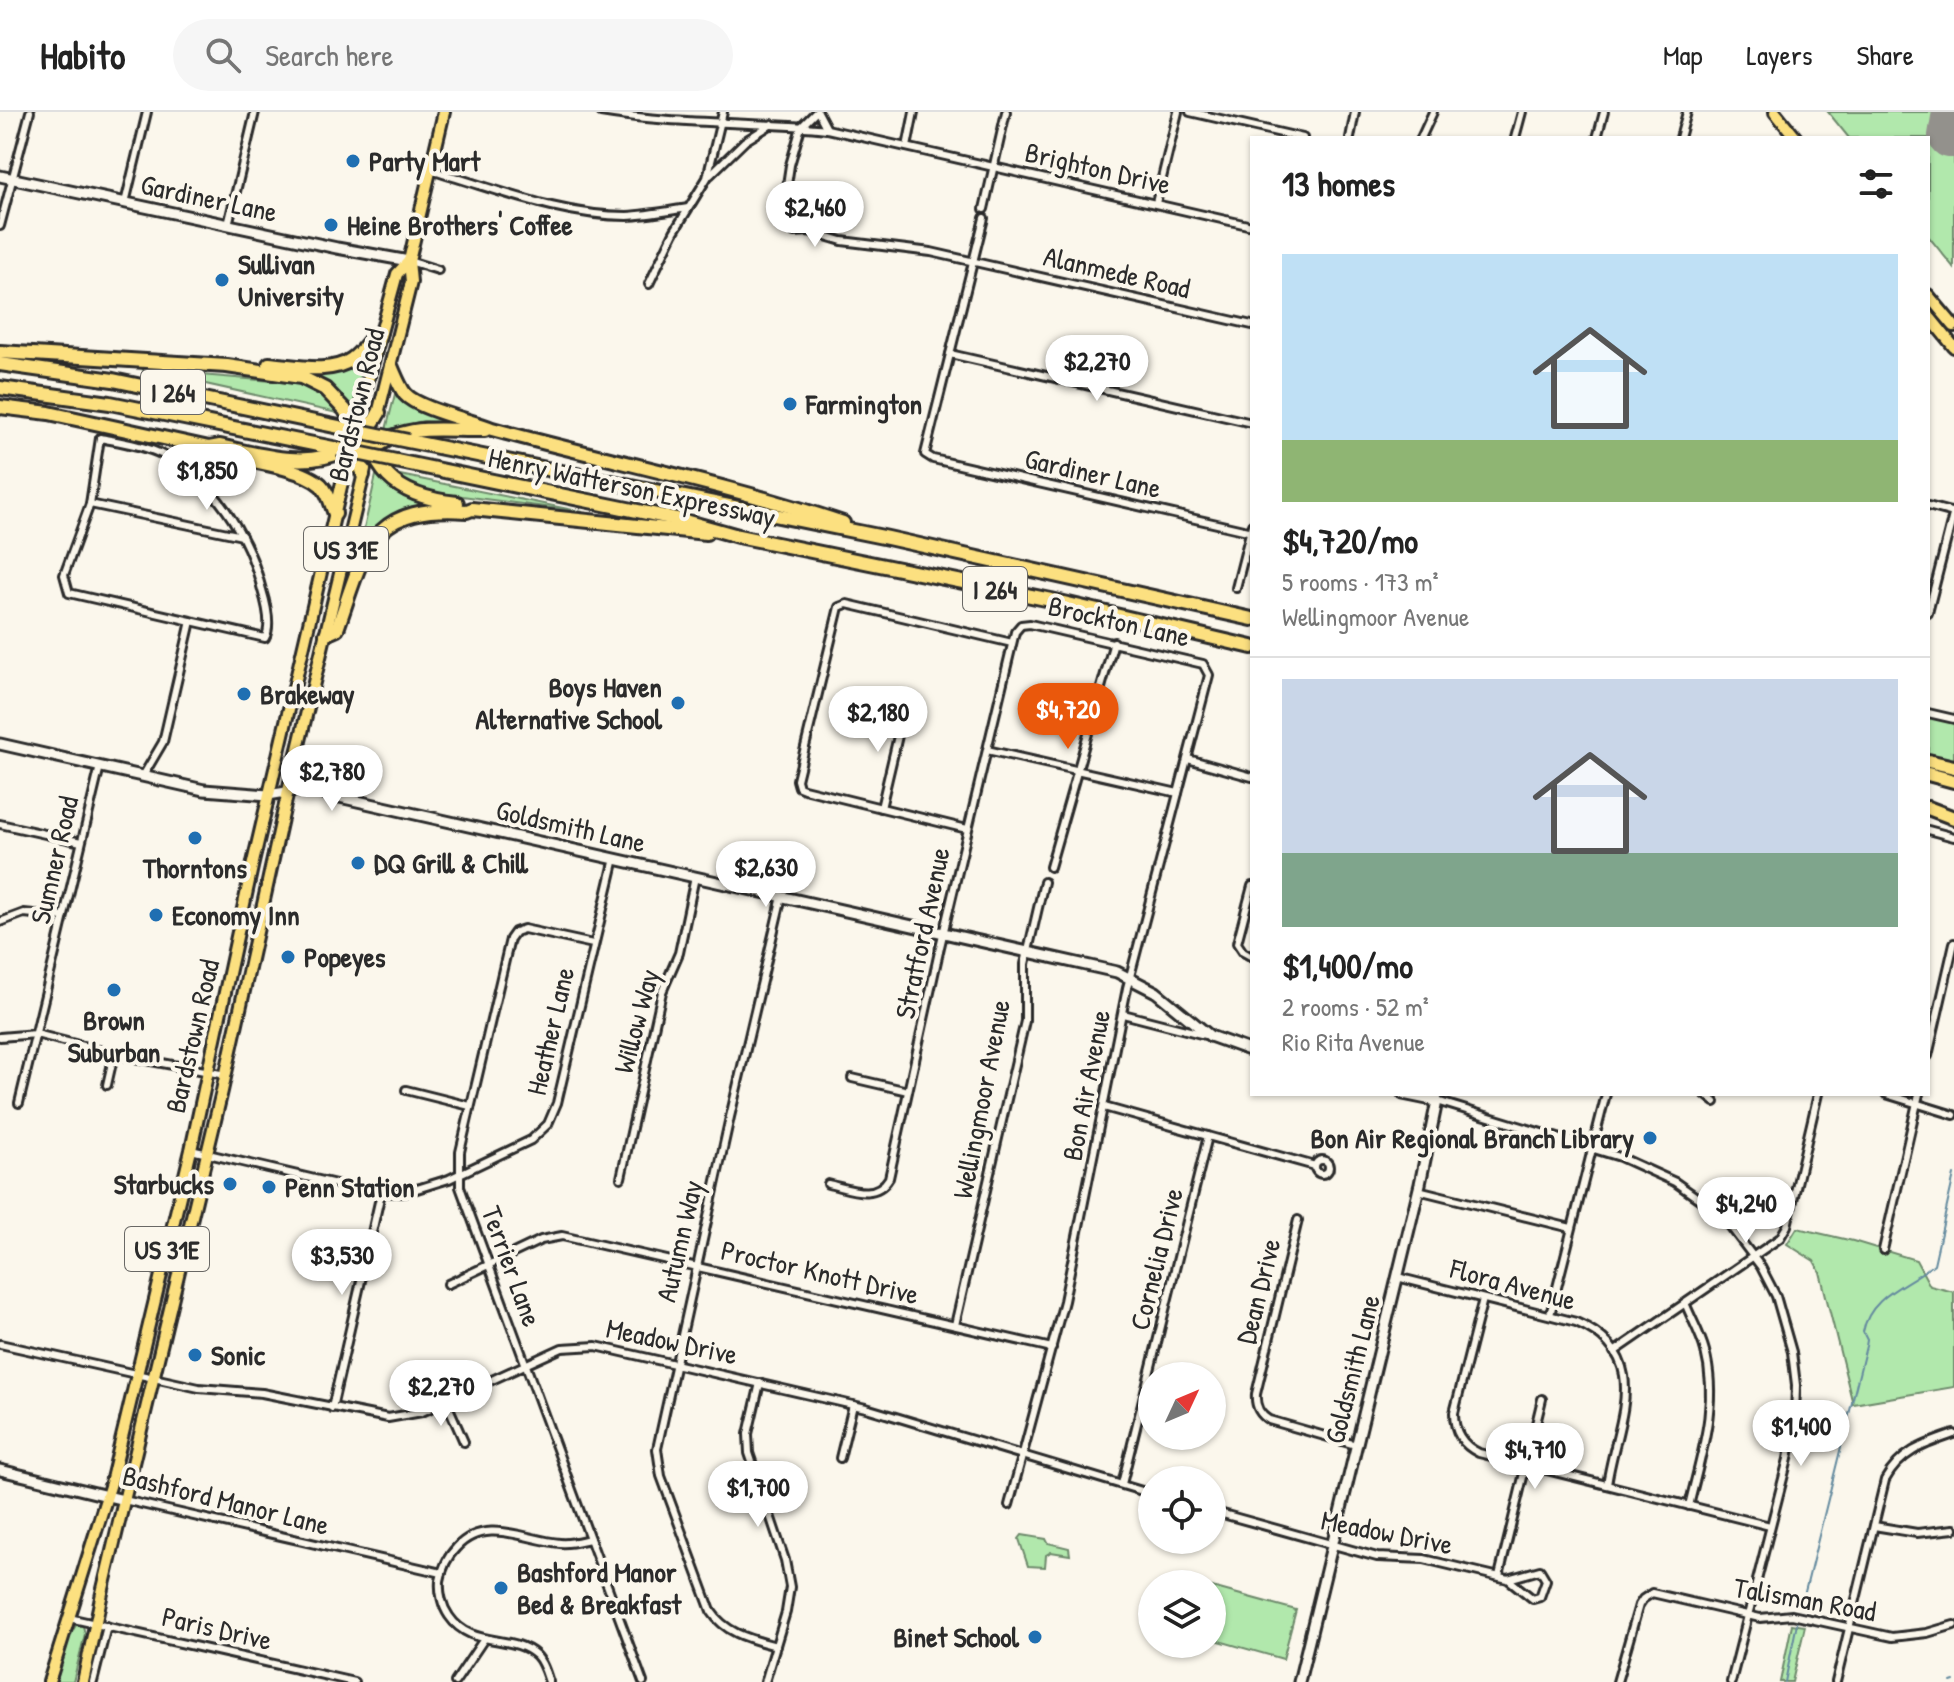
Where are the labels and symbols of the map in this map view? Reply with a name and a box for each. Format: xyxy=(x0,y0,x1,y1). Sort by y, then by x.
street label: Brighton Drive xyxy=(1022,133,1174,203)
place label: Party Mart xyxy=(369,142,482,181)
marker: Party Mart xyxy=(344,152,362,170)
street label: Gardiner Lane xyxy=(137,165,281,231)
pin: $2,460 xyxy=(750,181,880,249)
place label: Heine Brothers' Coffee xyxy=(347,206,574,244)
marker: Heine Brothers' Coffee xyxy=(322,216,340,234)
street label: Alanmede Road xyxy=(1040,237,1194,307)
place label: Sullivan University xyxy=(238,245,344,316)
marker: Sullivan University xyxy=(213,271,231,289)
street label: Bardstown Road xyxy=(319,324,393,486)
pin: $2,270 xyxy=(1032,335,1162,403)
road number: I 264 xyxy=(141,370,205,414)
place label: Farmington xyxy=(805,385,922,424)
marker: Farmington xyxy=(781,395,799,413)
street label: Henry Watterson Expressway xyxy=(485,438,779,536)
street label: Gardiner Lane xyxy=(1021,439,1165,507)
pin: $1,850 xyxy=(142,444,272,512)
road number: US 31E xyxy=(304,527,388,571)
road number: I 264 xyxy=(963,567,1027,611)
street label: Brockton Lane xyxy=(1045,586,1193,656)
place label: Boys Haven Alternative School xyxy=(476,668,663,738)
place label: Brakeway xyxy=(260,675,355,714)
pin: $4,720 xyxy=(1003,683,1133,751)
marker: Brakeway xyxy=(235,685,253,703)
pin: $2,180 xyxy=(813,686,943,754)
marker: Boys Haven Alternative School xyxy=(669,694,687,712)
pin: $2,780 xyxy=(267,745,397,813)
street label: Goldsmith Lane xyxy=(493,790,649,862)
street label: Sumner Road xyxy=(21,792,87,928)
marker: Thorntons xyxy=(186,829,204,847)
pin: $2,630 xyxy=(701,841,831,909)
place label: DQ Grill & Chill xyxy=(374,844,529,882)
street label: Stratford Avenue xyxy=(885,844,959,1022)
place label: Thorntons xyxy=(142,849,247,887)
marker: DQ Grill & Chill xyxy=(349,854,367,872)
place label: Economy Inn xyxy=(172,896,300,935)
marker: Economy Inn xyxy=(147,906,165,924)
place label: Popeyes xyxy=(304,938,386,977)
marker: Popeyes xyxy=(279,948,297,966)
street label: Bardstown Road xyxy=(156,955,228,1117)
street label: Heather Lane xyxy=(517,963,583,1099)
street label: Willow Way xyxy=(604,965,668,1077)
marker: Brown Suburban xyxy=(105,981,123,999)
street label: Wellingmoor Avenue xyxy=(943,996,1019,1202)
place label: Brown Suburban xyxy=(68,1001,160,1071)
street label: Bon Air Avenue xyxy=(1053,1006,1119,1164)
place label: Bon Air Regional Branch Library xyxy=(1311,1119,1634,1158)
marker: Bon Air Regional Branch Library xyxy=(1641,1129,1659,1147)
place label: Starbucks xyxy=(114,1165,214,1203)
place label: Penn Station xyxy=(285,1168,415,1206)
marker: Starbucks xyxy=(221,1175,239,1193)
street label: Autumn Way xyxy=(647,1176,711,1306)
pin: $4,240 xyxy=(1681,1177,1811,1245)
marker: Penn Station xyxy=(260,1178,278,1196)
street label: Cornelia Drive xyxy=(1120,1184,1192,1334)
street label: Terrier Lane xyxy=(473,1200,551,1332)
road number: US 31E xyxy=(125,1227,209,1271)
pin: $3,530 xyxy=(277,1229,407,1297)
street label: Proctor Knott Drive xyxy=(718,1231,922,1313)
street label: Dean Drive xyxy=(1227,1234,1289,1348)
street label: Flora Avenue xyxy=(1445,1249,1580,1319)
street label: Goldsmith Lane xyxy=(1315,1291,1389,1447)
street label: Meadow Drive xyxy=(603,1309,741,1373)
place label: Sonic xyxy=(211,1336,266,1374)
marker: Sonic xyxy=(186,1346,204,1364)
pin: $2,270 xyxy=(376,1360,506,1428)
north arrow xyxy=(1138,1362,1226,1450)
pin: $1,400 xyxy=(1736,1400,1866,1468)
pin: $4,710 xyxy=(1470,1423,1600,1491)
street label: Bashford Manor Lane xyxy=(119,1456,333,1544)
pin: $1,700 xyxy=(693,1461,823,1529)
street label: Meadow Drive xyxy=(1318,1501,1456,1563)
place label: Bashford Manor Bed & Breakfast xyxy=(517,1553,683,1623)
street label: Talisman Road xyxy=(1731,1568,1879,1630)
marker: Bashford Manor Bed & Breakfast xyxy=(492,1579,510,1597)
street label: Paris Drive xyxy=(158,1597,276,1659)
place label: Binet School xyxy=(893,1618,1020,1656)
marker: Binet School xyxy=(1026,1628,1044,1646)

